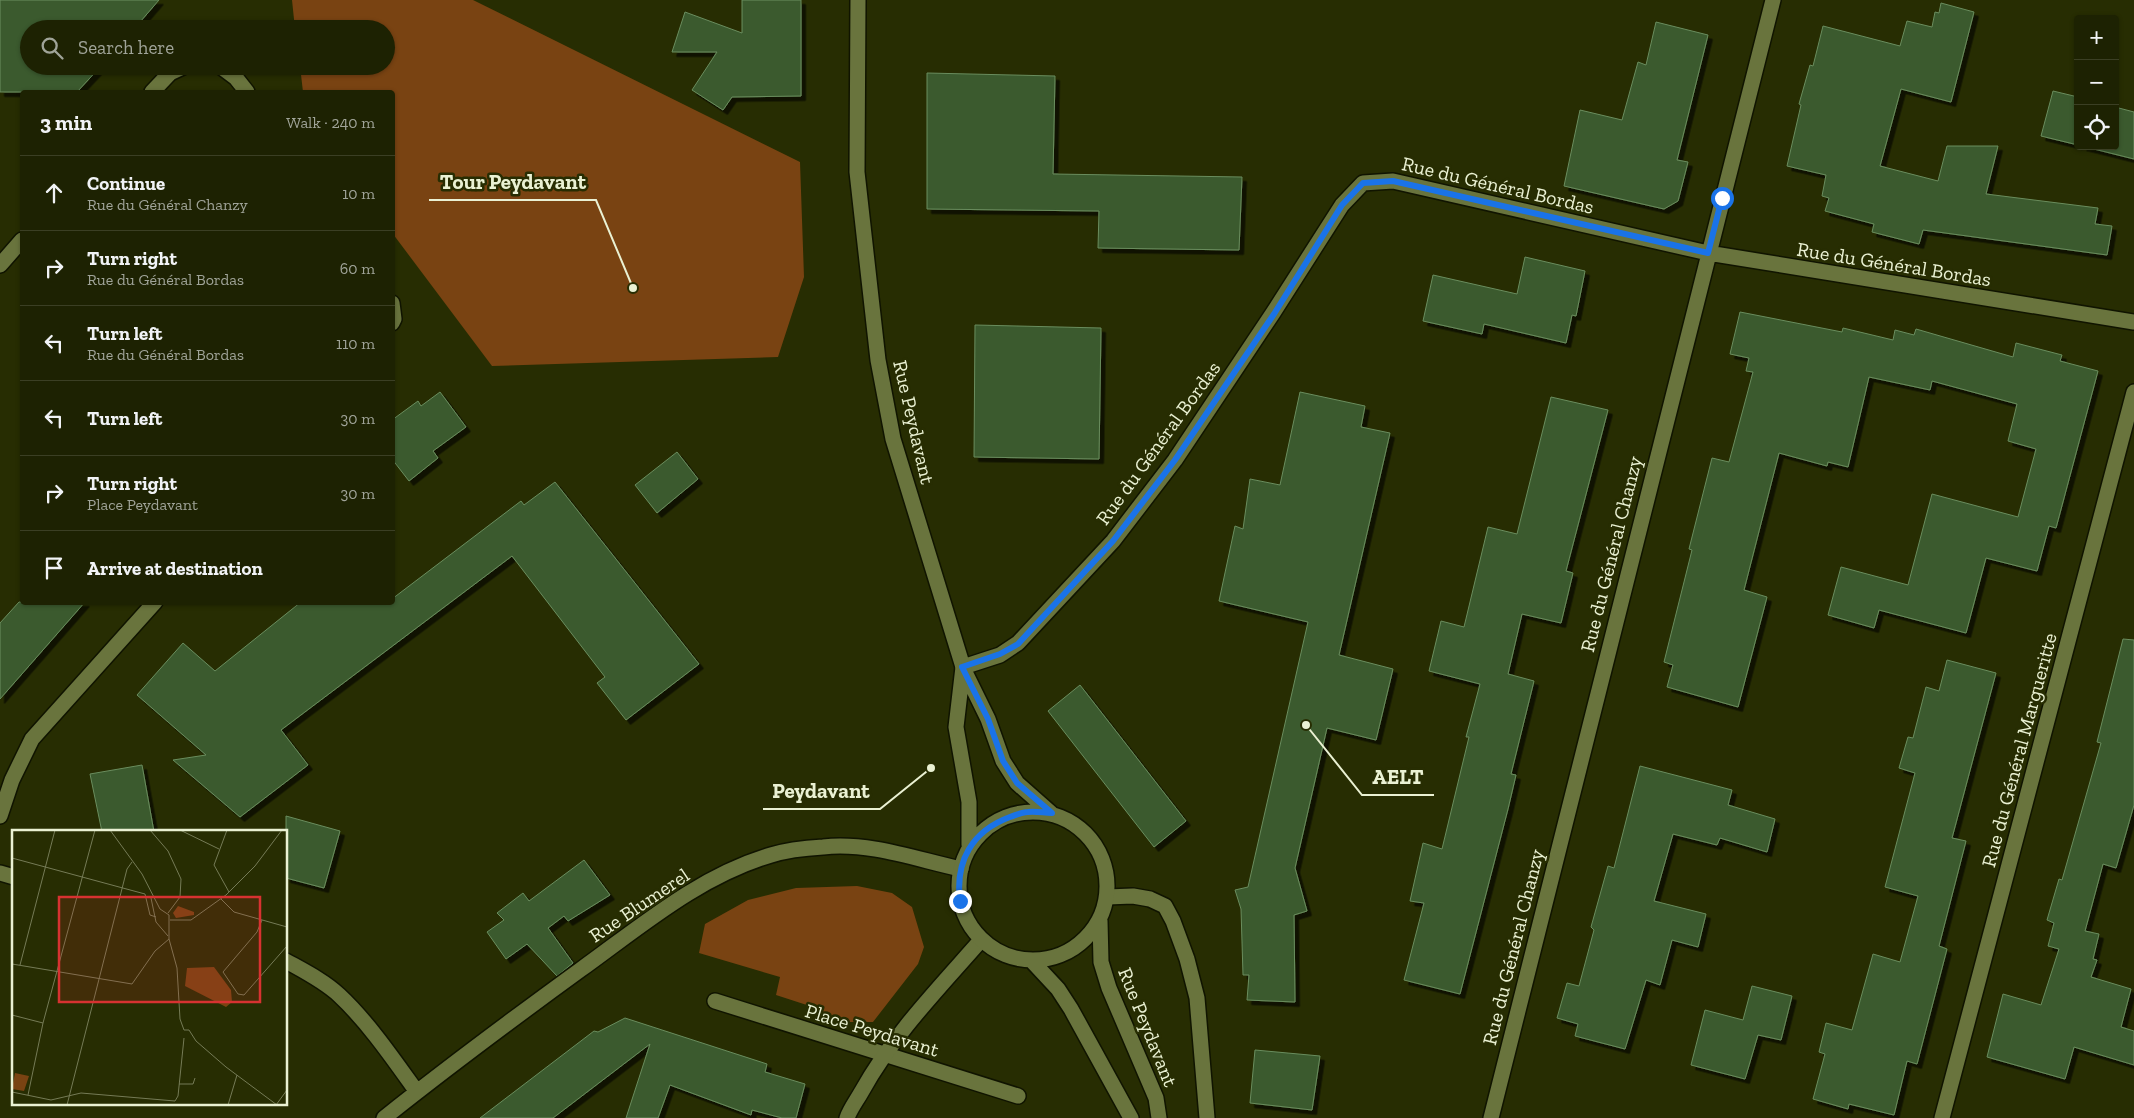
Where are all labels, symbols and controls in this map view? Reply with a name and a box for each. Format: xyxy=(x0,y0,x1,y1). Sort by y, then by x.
map controls xyxy=(2074,15,2119,150)
button: + xyxy=(2074,15,2119,60)
search box xyxy=(20,20,395,75)
icon: search xyxy=(38,34,66,62)
text: Search here xyxy=(78,36,174,59)
button: − xyxy=(2074,60,2119,105)
button: locate xyxy=(2074,105,2119,150)
text: 3 min xyxy=(40,110,92,135)
text: Walk · 240 m xyxy=(286,113,375,132)
street label: Rue du Général Bordas xyxy=(1400,151,1596,219)
callout: Tour Peydavant xyxy=(429,164,596,200)
text: Tour Peydavant xyxy=(440,169,587,194)
text: Continue xyxy=(87,172,165,195)
icon: ahead xyxy=(40,179,68,207)
text: 10 m xyxy=(342,184,375,203)
route start xyxy=(1711,187,1734,210)
text: Rue du Général Chanzy xyxy=(87,195,248,214)
street label: Rue du Général Bordas xyxy=(1795,237,1993,291)
text: Turn right xyxy=(87,247,177,270)
icon: right xyxy=(40,254,68,282)
text: 60 m xyxy=(340,259,375,278)
text: Rue du Général Bordas xyxy=(87,270,244,289)
text: Turn left xyxy=(87,322,162,345)
icon: left xyxy=(40,329,68,357)
text: 110 m xyxy=(336,334,375,353)
text: Rue du Général Bordas xyxy=(87,345,244,364)
street label: Rue du Général Bordas xyxy=(1091,357,1225,529)
street label: Rue Peydavant xyxy=(888,358,940,487)
icon: left xyxy=(40,404,68,432)
text: Turn left xyxy=(87,407,162,430)
text: 30 m xyxy=(341,409,375,428)
street label: Rue du Général Chanzy xyxy=(1575,453,1647,654)
text: Turn right xyxy=(87,472,177,495)
icon: right xyxy=(40,479,68,507)
text: 30 m xyxy=(341,484,375,503)
text: Place Peydavant xyxy=(87,495,198,514)
icon: arrive xyxy=(40,554,68,582)
text: Arrive at destination xyxy=(87,557,263,580)
street label: Rue du Général Margueritte xyxy=(1976,630,2062,870)
callout: AELT xyxy=(1362,759,1434,795)
text: AELT xyxy=(1372,764,1424,789)
callout: Peydavant xyxy=(763,773,880,809)
text: Peydavant xyxy=(772,778,870,803)
inset map xyxy=(12,830,288,1106)
street label: Rue du Général Chanzy xyxy=(1477,846,1549,1047)
street label: Rue Blumerel xyxy=(584,863,694,947)
route end xyxy=(949,890,972,913)
street label: Rue Peydavant xyxy=(1113,964,1183,1091)
street label: Place Peydavant xyxy=(802,998,942,1062)

